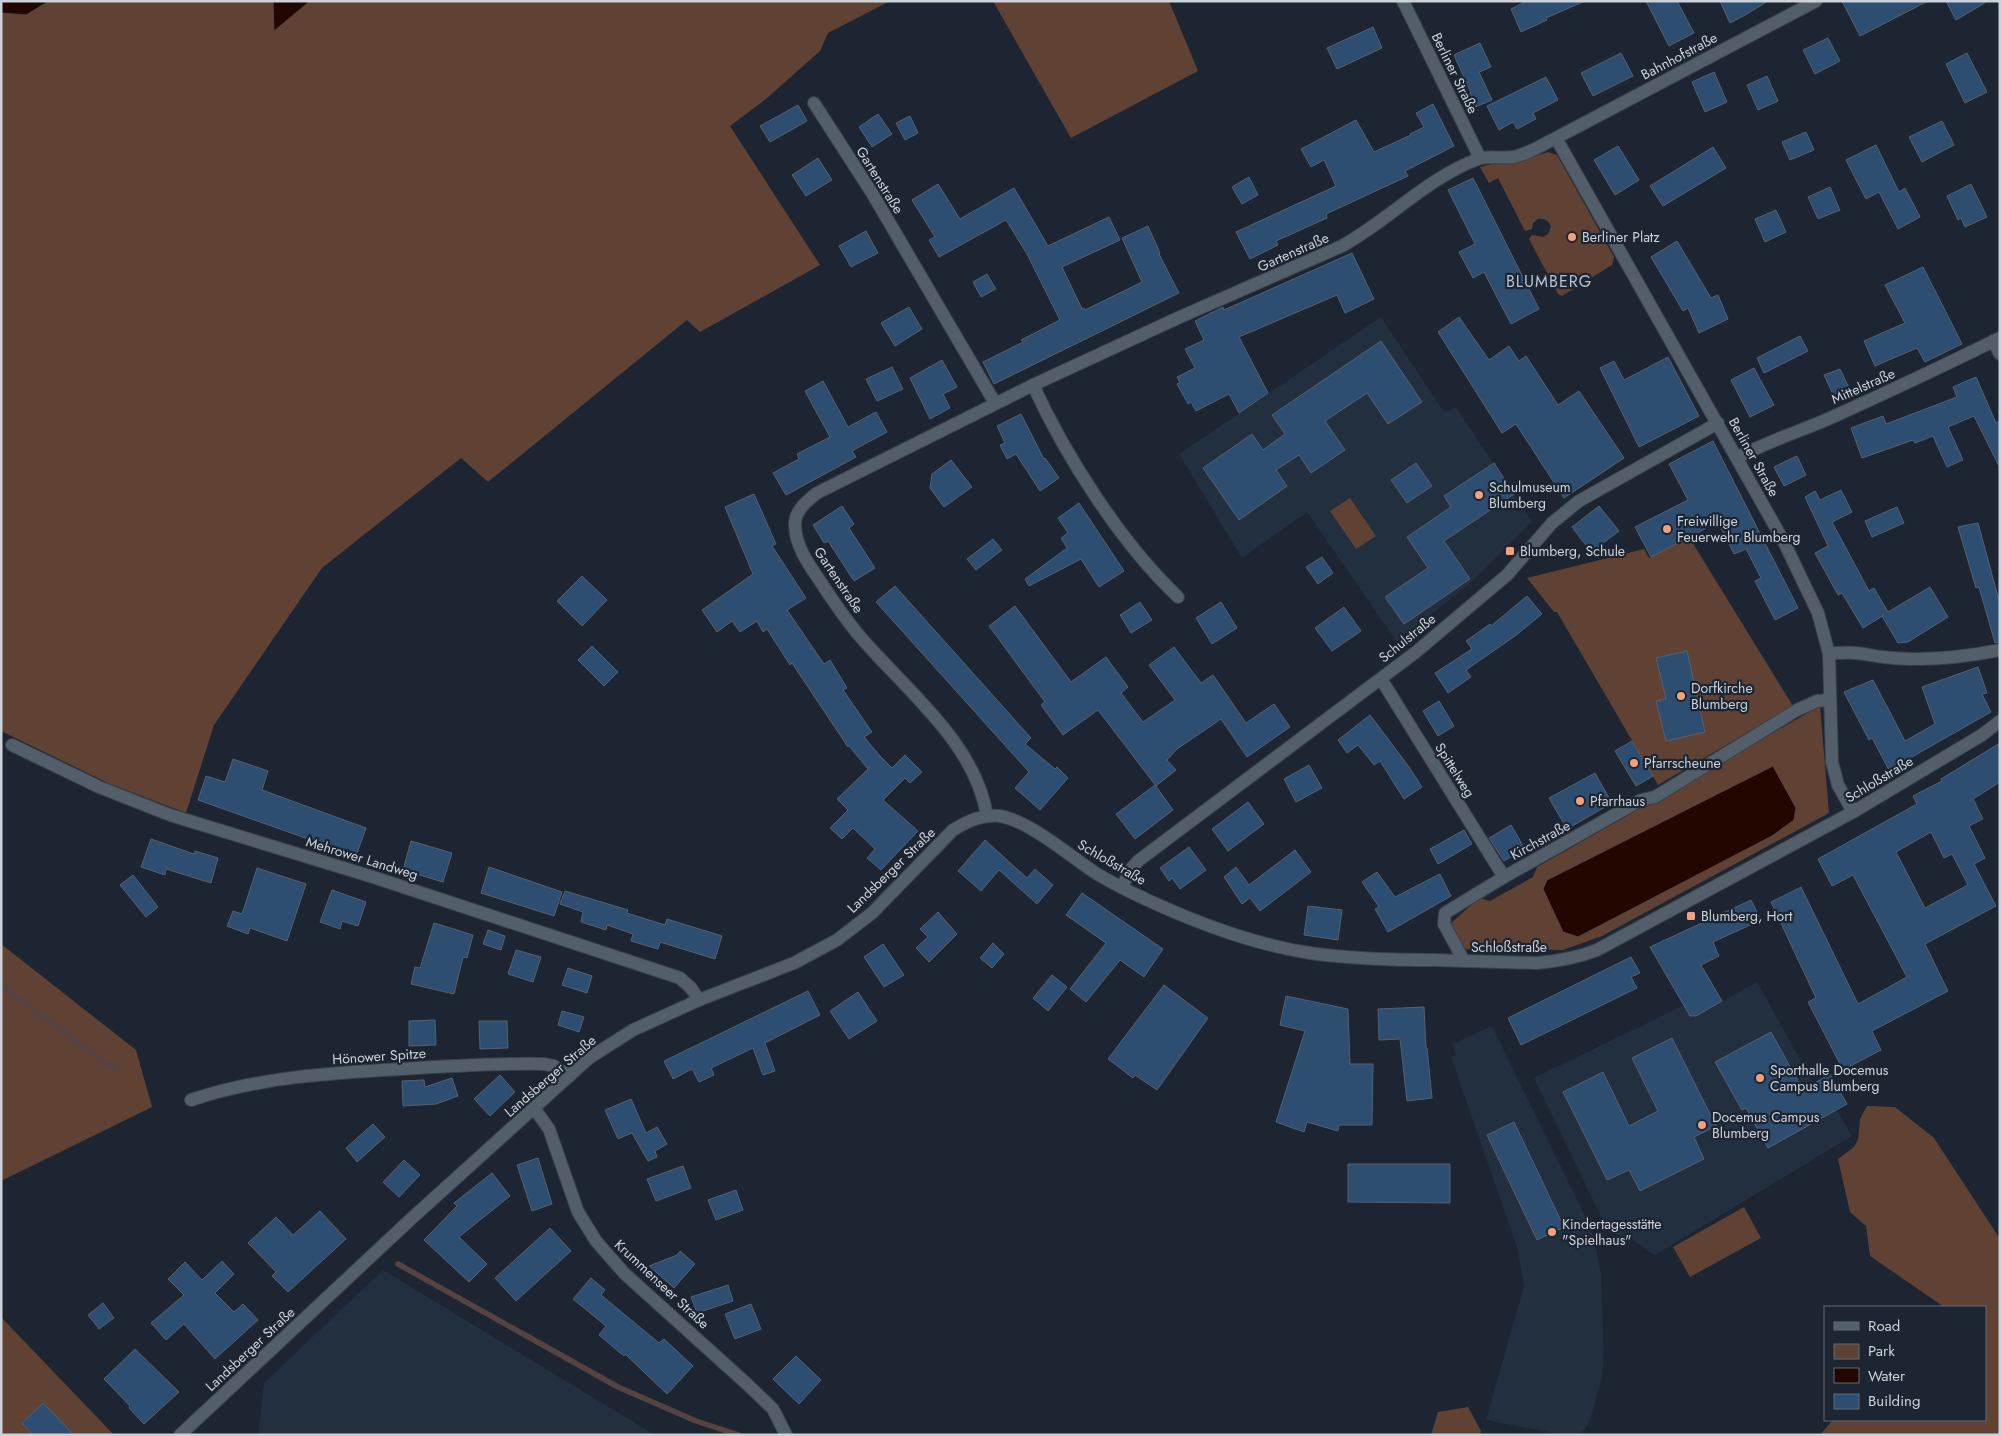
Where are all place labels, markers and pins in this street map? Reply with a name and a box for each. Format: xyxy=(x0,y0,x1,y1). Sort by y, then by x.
place label: Berliner Platz xyxy=(1582,227,1660,247)
marker: Berliner Platz xyxy=(1566,231,1578,243)
place label: Schulmuseum Blumberg xyxy=(1489,477,1571,513)
marker: Schulmuseum Blumberg xyxy=(1473,489,1485,501)
place label: Freiwillige Feuerwehr Blumberg xyxy=(1677,511,1801,547)
marker: Freiwillige Feuerwehr Blumberg xyxy=(1661,523,1673,535)
place label: Blumberg, Schule xyxy=(1520,541,1625,561)
marker: Blumberg, Schule xyxy=(1504,545,1516,557)
place label: Dorfkirche Blumberg xyxy=(1691,678,1753,714)
marker: Dorfkirche Blumberg xyxy=(1675,690,1687,702)
place label: Pfarrscheune xyxy=(1644,753,1721,773)
marker: Pfarrscheune xyxy=(1628,757,1640,769)
place label: Pfarrhaus xyxy=(1590,791,1645,811)
marker: Pfarrhaus xyxy=(1574,795,1586,807)
place label: Blumberg, Hort xyxy=(1701,906,1793,926)
marker: Blumberg, Hort xyxy=(1685,910,1697,922)
place label: Sporthalle Docemus Campus Blumberg xyxy=(1770,1060,1889,1096)
marker: Sporthalle Docemus Campus Blumberg xyxy=(1754,1072,1766,1084)
place label: Docemus Campus Blumberg xyxy=(1712,1107,1820,1143)
marker: Docemus Campus Blumberg xyxy=(1696,1119,1708,1131)
place label: Kindertagesstätte "Spielhaus" xyxy=(1562,1214,1662,1250)
marker: Kindertagesstätte "Spielhaus" xyxy=(1546,1226,1558,1238)

